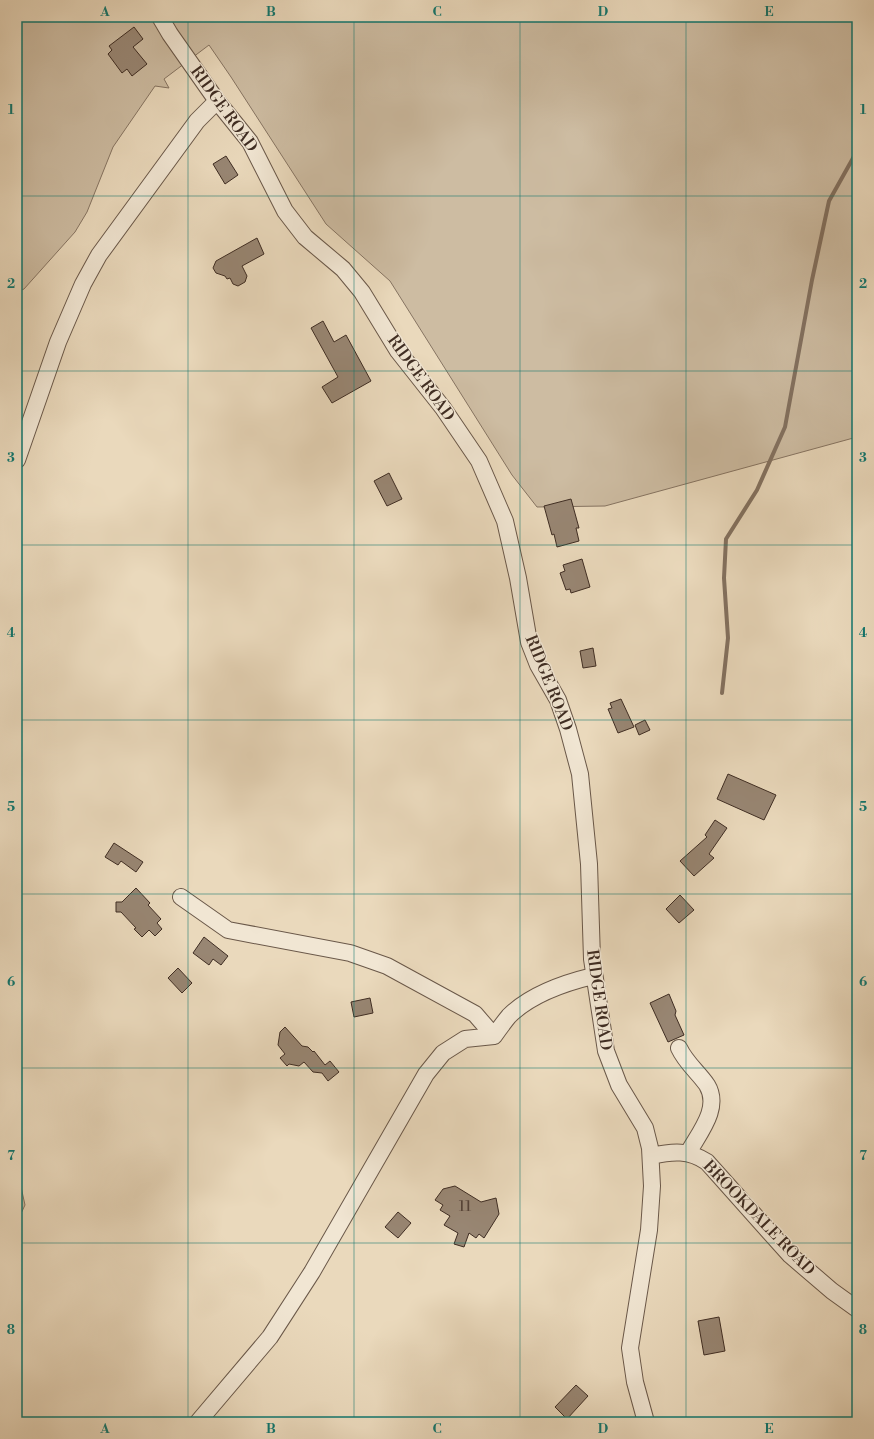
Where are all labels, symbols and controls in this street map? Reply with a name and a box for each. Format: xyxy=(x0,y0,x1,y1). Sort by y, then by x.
text: A xyxy=(99,4,110,20)
text: B xyxy=(266,4,276,20)
text: C xyxy=(432,4,442,20)
text: D xyxy=(598,4,608,20)
text: E xyxy=(764,4,774,20)
street label: RIDGE ROAD xyxy=(186,62,262,156)
text: 1 xyxy=(8,102,15,118)
text: 1 xyxy=(860,102,867,118)
text: 2 xyxy=(7,276,15,292)
text: 2 xyxy=(859,276,867,292)
street label: RIDGE ROAD xyxy=(383,331,459,425)
text: 3 xyxy=(7,450,15,466)
text: 3 xyxy=(859,450,867,466)
text: 4 xyxy=(7,625,16,641)
text: 4 xyxy=(859,625,868,641)
street label: RIDGE ROAD xyxy=(521,632,577,734)
text: 5 xyxy=(7,799,15,815)
text: 5 xyxy=(859,799,867,815)
street label: RIDGE ROAD xyxy=(582,948,616,1052)
text: 6 xyxy=(7,974,15,990)
text: 6 xyxy=(859,974,867,990)
text: 7 xyxy=(7,1148,15,1164)
text: 7 xyxy=(859,1148,867,1164)
street label: BROOKDALE ROAD xyxy=(698,1156,819,1280)
house number: 11 xyxy=(459,1198,471,1216)
text: 8 xyxy=(7,1322,15,1338)
text: 8 xyxy=(859,1322,867,1338)
text: A xyxy=(99,1421,110,1437)
text: B xyxy=(266,1421,276,1437)
text: C xyxy=(432,1421,442,1437)
text: D xyxy=(598,1421,608,1437)
text: E xyxy=(764,1421,774,1437)

